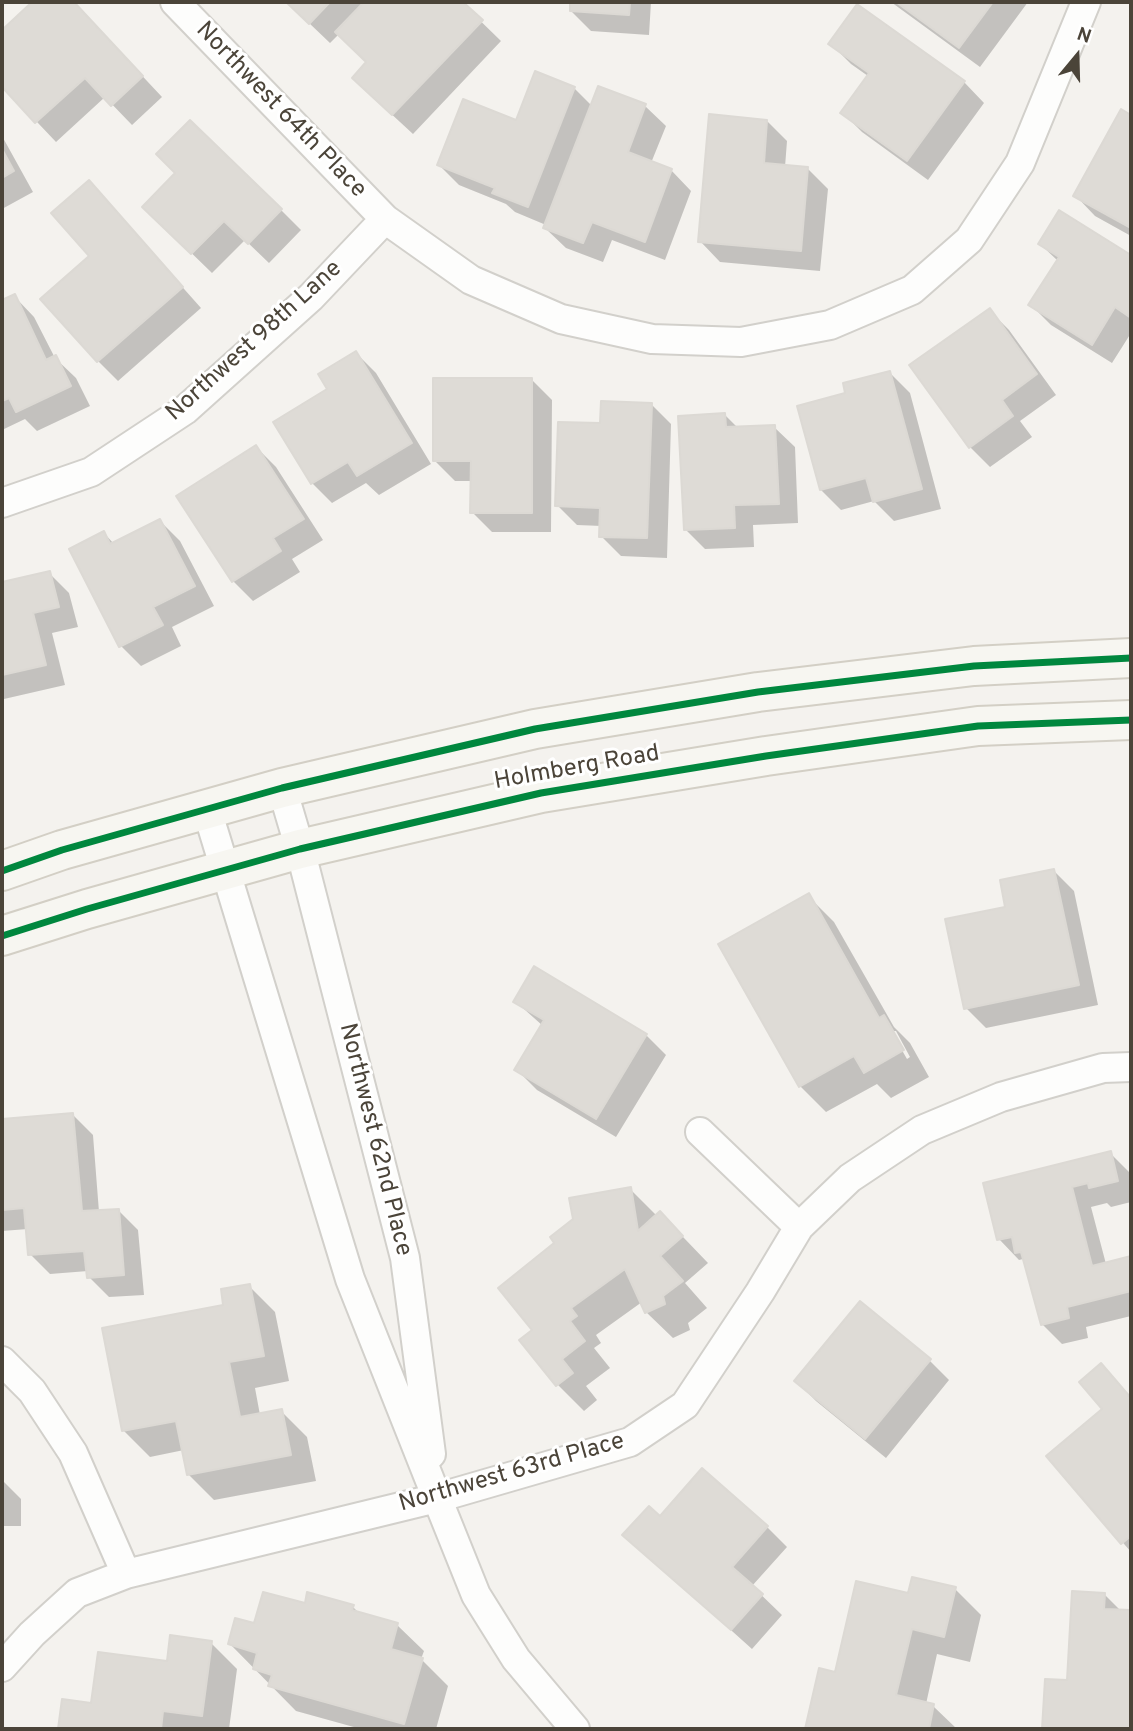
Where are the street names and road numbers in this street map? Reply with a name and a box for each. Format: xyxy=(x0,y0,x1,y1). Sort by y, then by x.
street label: Northwest 64th Place xyxy=(188,17,372,205)
street label: Northwest 98th Lane xyxy=(161,255,349,429)
street label: Holmberg Road xyxy=(492,740,662,798)
street label: Northwest 62nd Place xyxy=(331,1021,417,1259)
street label: Northwest 63rd Place xyxy=(396,1428,628,1520)

